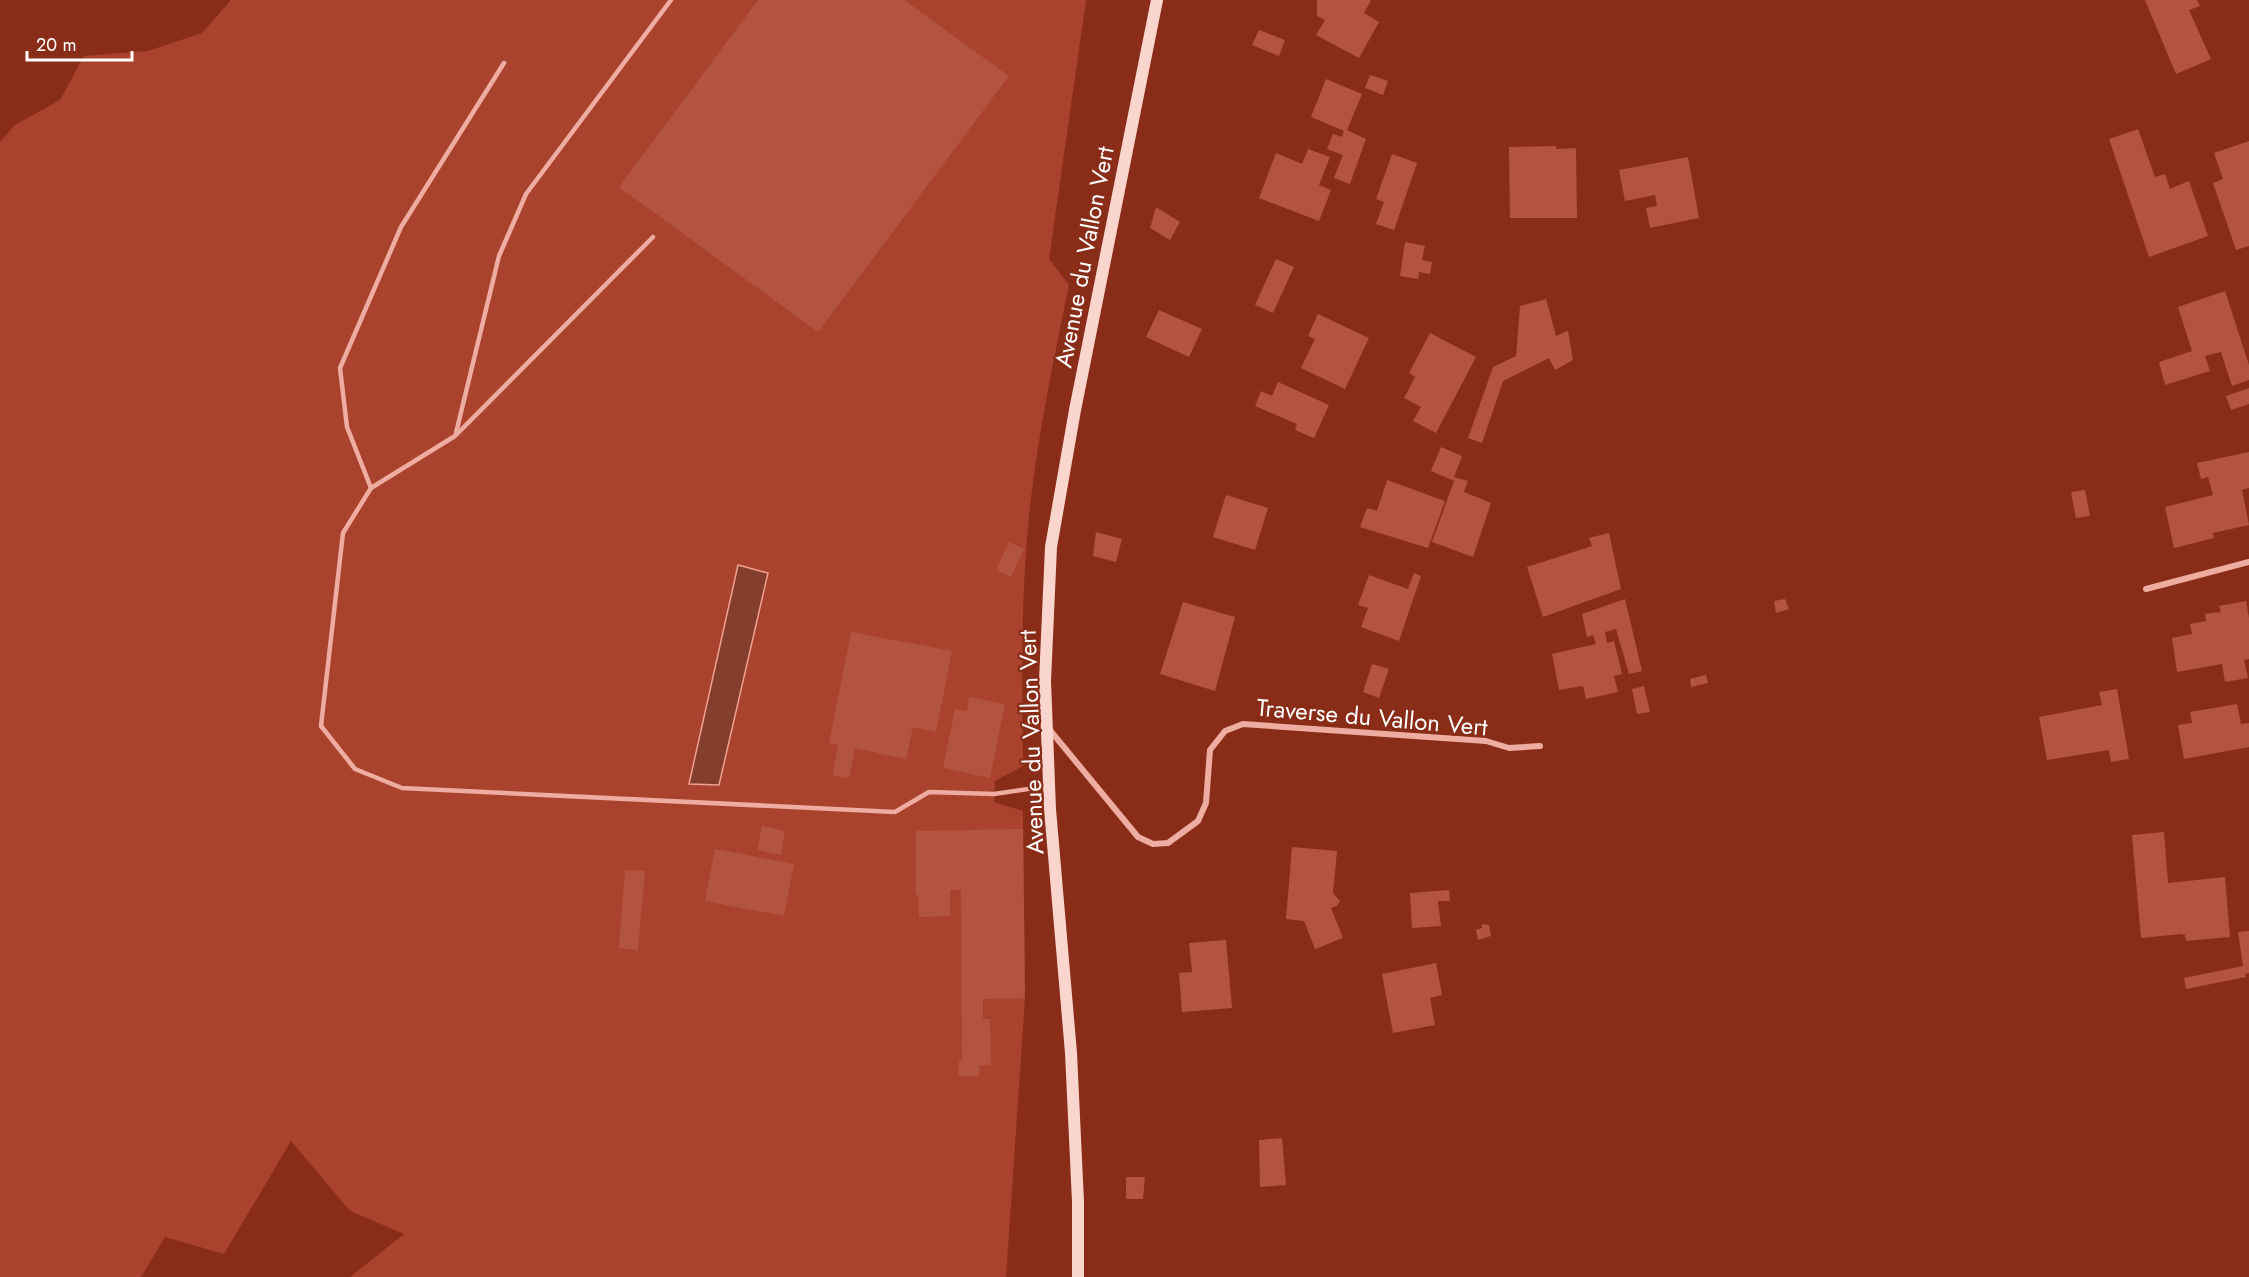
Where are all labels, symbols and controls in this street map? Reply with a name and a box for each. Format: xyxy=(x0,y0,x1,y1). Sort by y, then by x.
scale bar xyxy=(27,24,132,62)
text: 20 m xyxy=(36,32,76,58)
street label: Avenue du Vallon Vert xyxy=(1045,143,1123,371)
street label: Avenue du Vallon Vert xyxy=(1010,629,1052,855)
street label: Traverse du Vallon Vert xyxy=(1255,689,1489,745)

